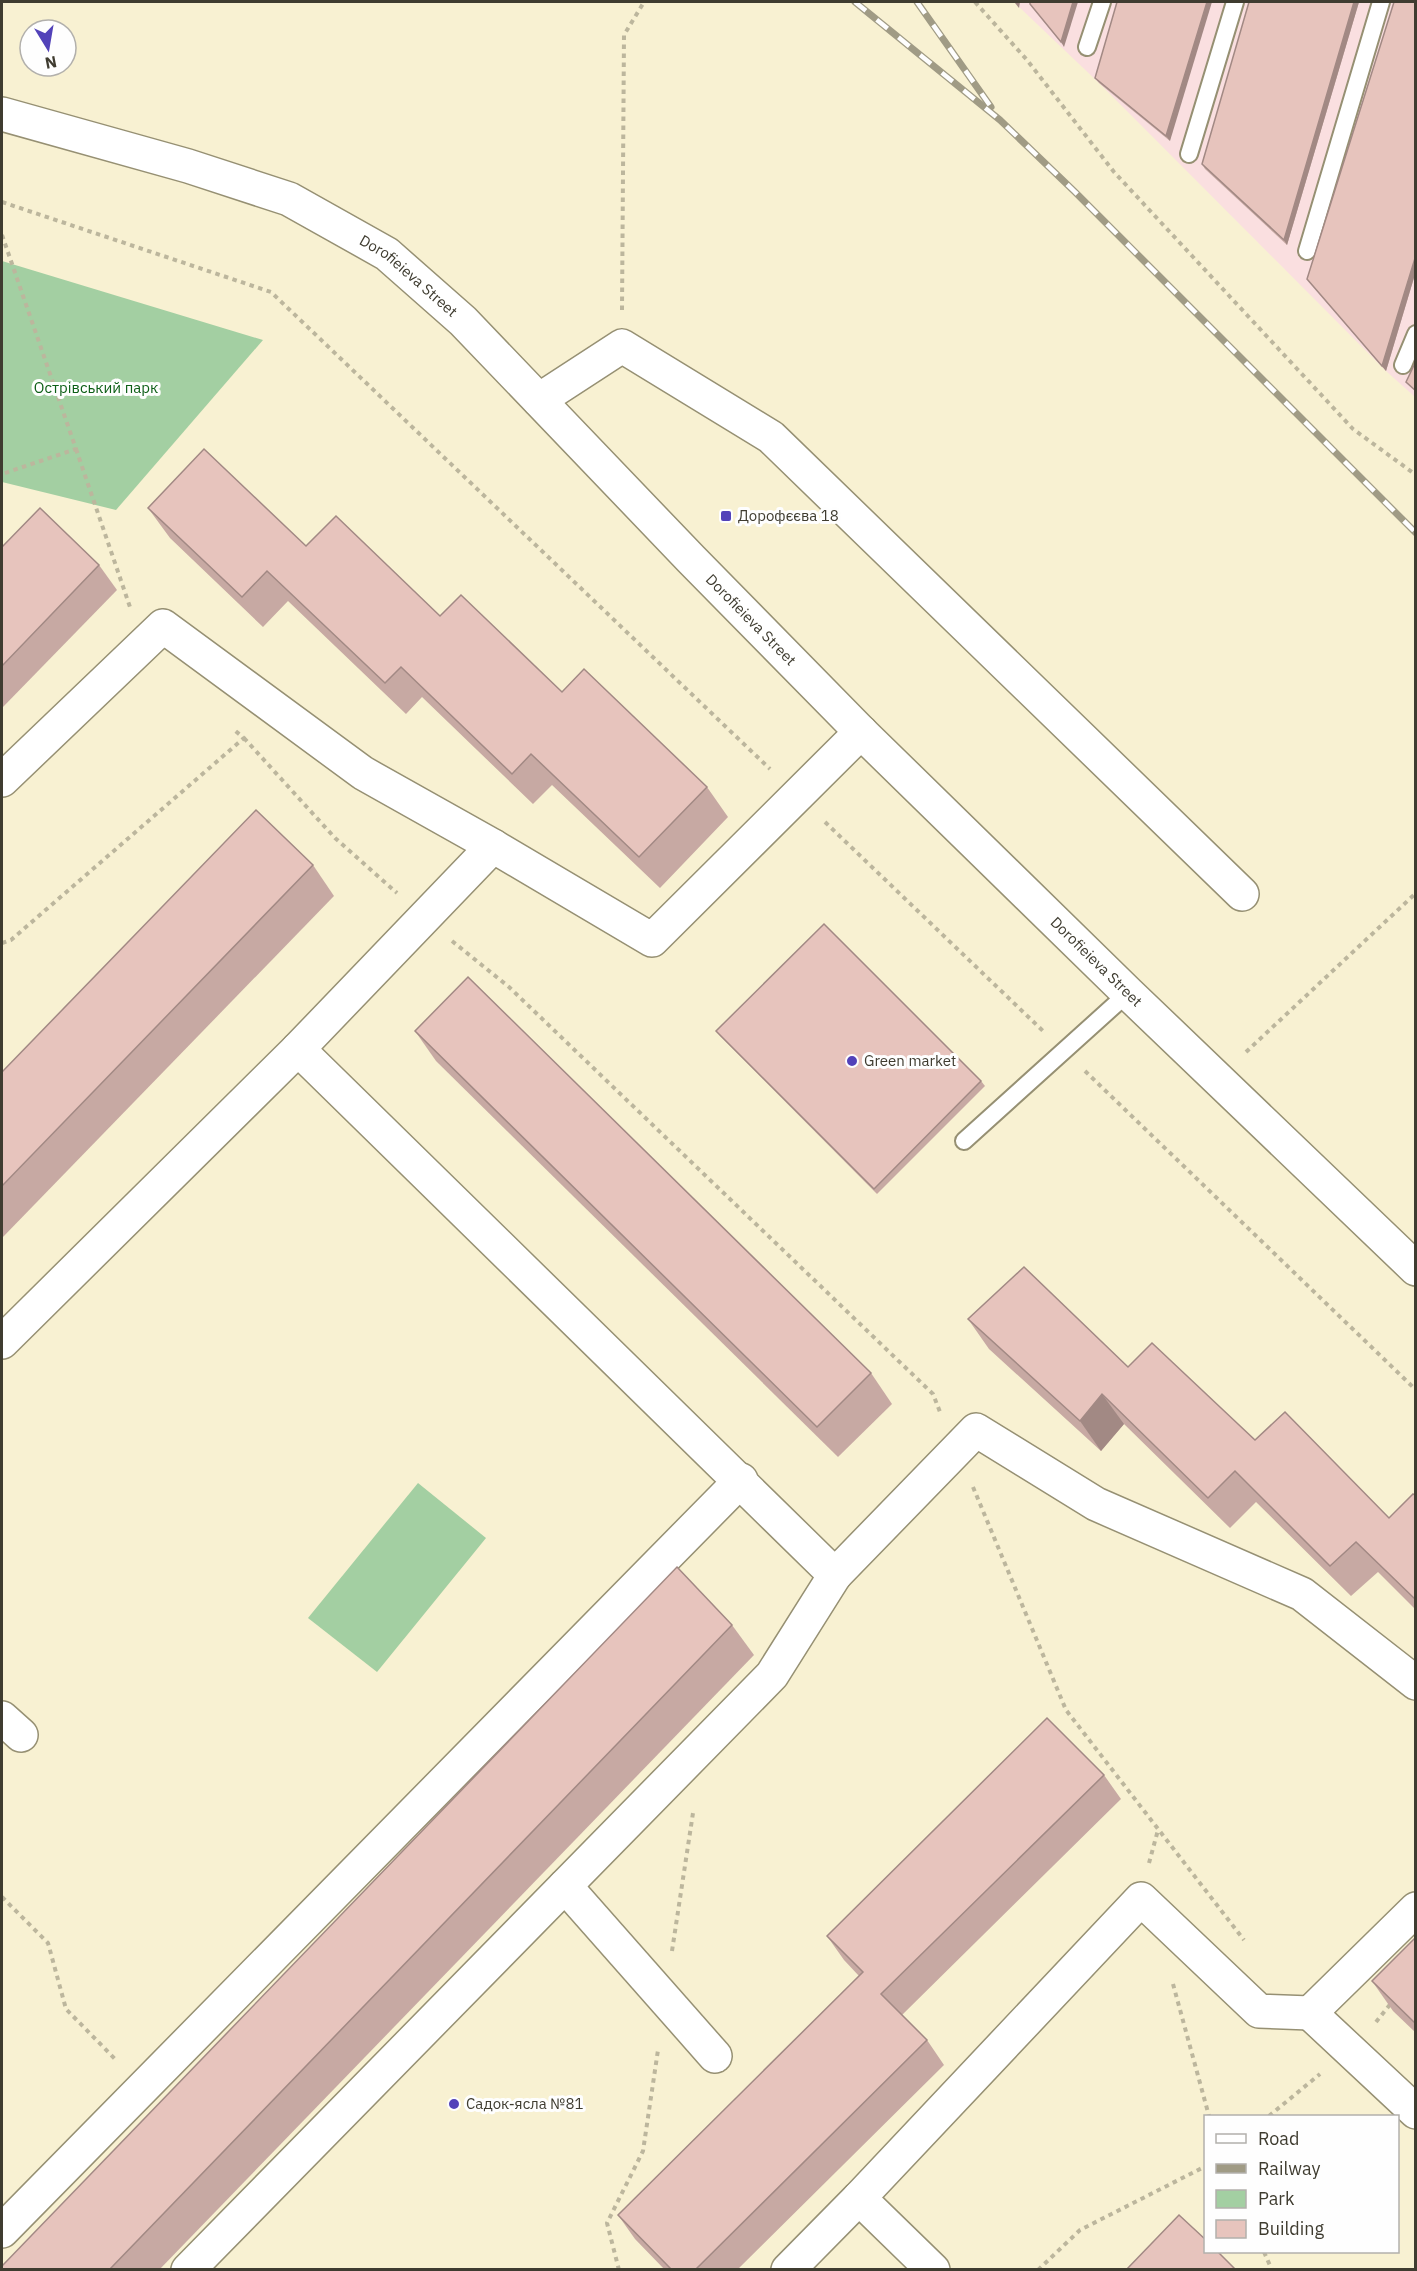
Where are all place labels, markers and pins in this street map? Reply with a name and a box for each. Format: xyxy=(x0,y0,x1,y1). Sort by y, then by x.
place label: Дорофєєва 18 xyxy=(738,506,839,525)
marker: Дорофєєва 18 xyxy=(719,509,733,523)
place label: Green market xyxy=(864,1051,956,1070)
marker: Green market xyxy=(845,1054,859,1068)
place label: Садок-ясла №81 xyxy=(466,2094,584,2113)
marker: Садок-ясла №81 xyxy=(447,2097,461,2111)

